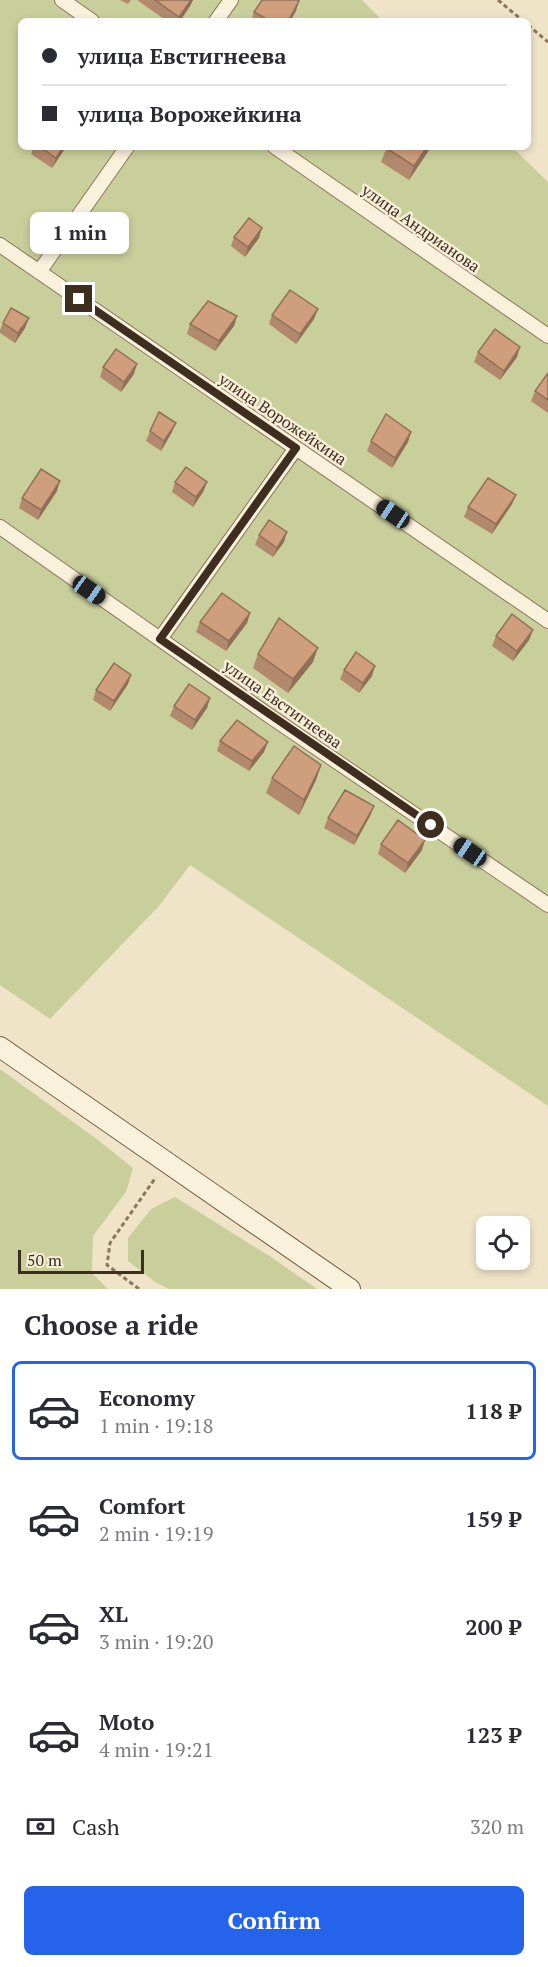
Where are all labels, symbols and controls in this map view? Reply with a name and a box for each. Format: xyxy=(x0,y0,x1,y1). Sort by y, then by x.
text: улица Евстигнеева xyxy=(78,41,286,70)
text: улица Ворожейкина xyxy=(78,99,302,128)
street label: улица Андрианова xyxy=(357,178,485,277)
callout: 1 min xyxy=(29,212,128,254)
text: 1 min xyxy=(52,219,107,246)
route end xyxy=(65,285,92,312)
street label: улица Ворожейкина xyxy=(214,367,351,470)
car xyxy=(373,496,413,532)
car xyxy=(69,572,109,608)
street label: улица Евстигнеева xyxy=(219,654,347,753)
route start xyxy=(417,811,444,838)
car xyxy=(450,834,490,870)
map controls xyxy=(476,1216,530,1270)
button: locate xyxy=(476,1216,530,1270)
scale bar xyxy=(18,1247,144,1274)
text: 50 m xyxy=(27,1249,62,1271)
text: Choose a ride xyxy=(24,1307,199,1343)
text: Economy xyxy=(99,1383,195,1412)
icon: car xyxy=(27,1384,81,1438)
text: 118 ₽ xyxy=(465,1396,521,1425)
text: 1 min · 19:18 xyxy=(99,1412,213,1439)
text: Comfort xyxy=(99,1491,185,1520)
icon: car xyxy=(27,1492,81,1546)
text: 159 ₽ xyxy=(465,1504,521,1533)
text: 2 min · 19:19 xyxy=(99,1520,213,1547)
text: XL xyxy=(99,1599,128,1628)
icon: car xyxy=(27,1600,81,1654)
text: 200 ₽ xyxy=(465,1612,521,1641)
text: 3 min · 19:20 xyxy=(99,1628,213,1655)
text: Moto xyxy=(99,1707,154,1736)
icon: car xyxy=(27,1708,81,1762)
text: 123 ₽ xyxy=(465,1720,521,1749)
text: 4 min · 19:21 xyxy=(99,1736,213,1763)
icon: cash xyxy=(24,1810,57,1843)
text: Cash xyxy=(72,1812,120,1841)
text: 320 m xyxy=(470,1813,524,1840)
button: Confirm xyxy=(24,1886,524,1955)

